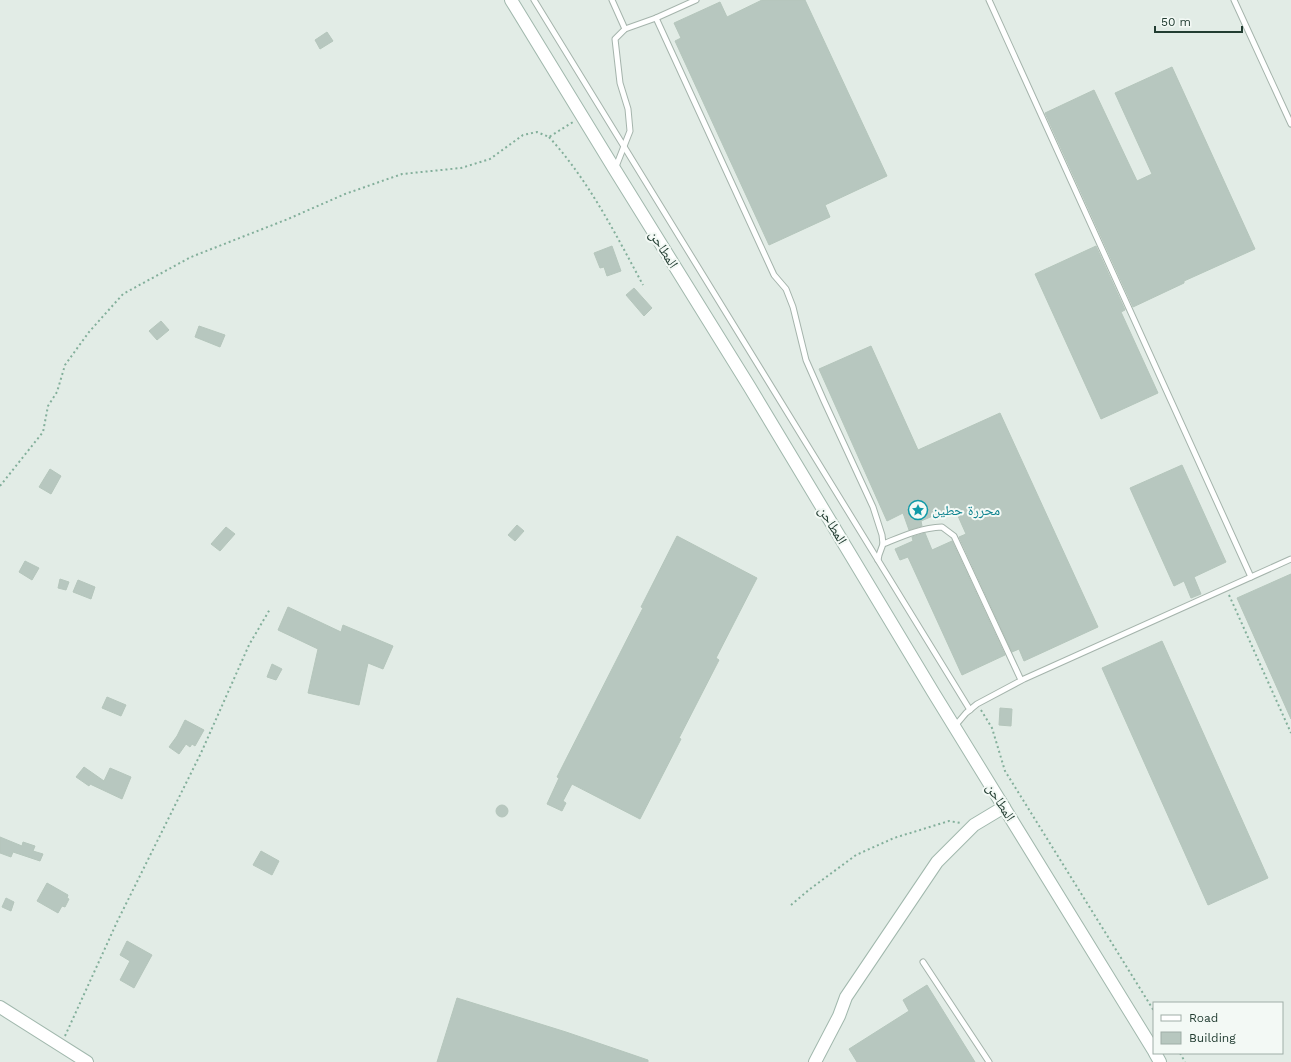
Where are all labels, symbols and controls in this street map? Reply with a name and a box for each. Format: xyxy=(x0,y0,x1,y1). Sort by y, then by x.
scale bar xyxy=(1155,8,1242,34)
text: 50 m xyxy=(1161,15,1191,29)
street label: المطاحن xyxy=(645,227,682,271)
place icon: محررة حطين xyxy=(907,499,929,521)
place label: محررة حطين xyxy=(932,502,1000,519)
street label: المطاحن xyxy=(815,503,851,547)
street label: المطاحن xyxy=(982,780,1019,824)
legend xyxy=(1153,1002,1283,1054)
text: Road xyxy=(1189,1011,1218,1025)
text: Building xyxy=(1189,1031,1236,1045)

